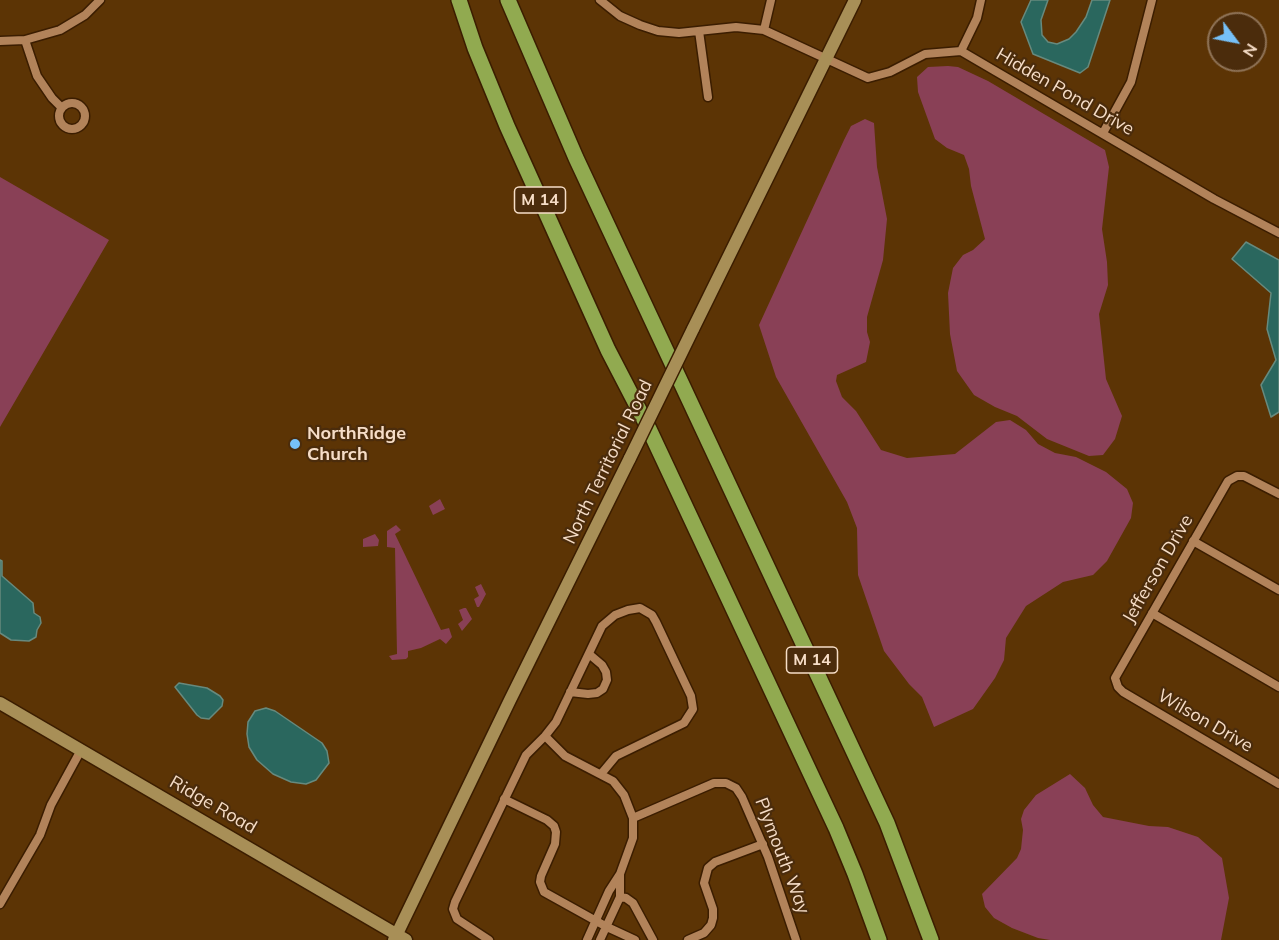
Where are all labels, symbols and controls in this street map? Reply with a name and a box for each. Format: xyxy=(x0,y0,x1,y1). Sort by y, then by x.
north arrow xyxy=(1207,12,1267,72)
text: N xyxy=(1239,40,1262,61)
street label: Hidden Pond Drive xyxy=(992,44,1138,140)
road number: M 14 xyxy=(514,187,566,213)
street label: North Territorial Road xyxy=(559,376,657,548)
place label: NorthRidge Church xyxy=(307,423,406,466)
marker: NorthRidge Church xyxy=(288,437,302,451)
street label: Jefferson Drive xyxy=(1118,511,1198,627)
road number: M 14 xyxy=(786,647,838,673)
street label: Wilson Drive xyxy=(1153,685,1257,757)
street label: Ridge Road xyxy=(166,771,260,839)
street label: Plymouth Way xyxy=(750,795,814,917)

